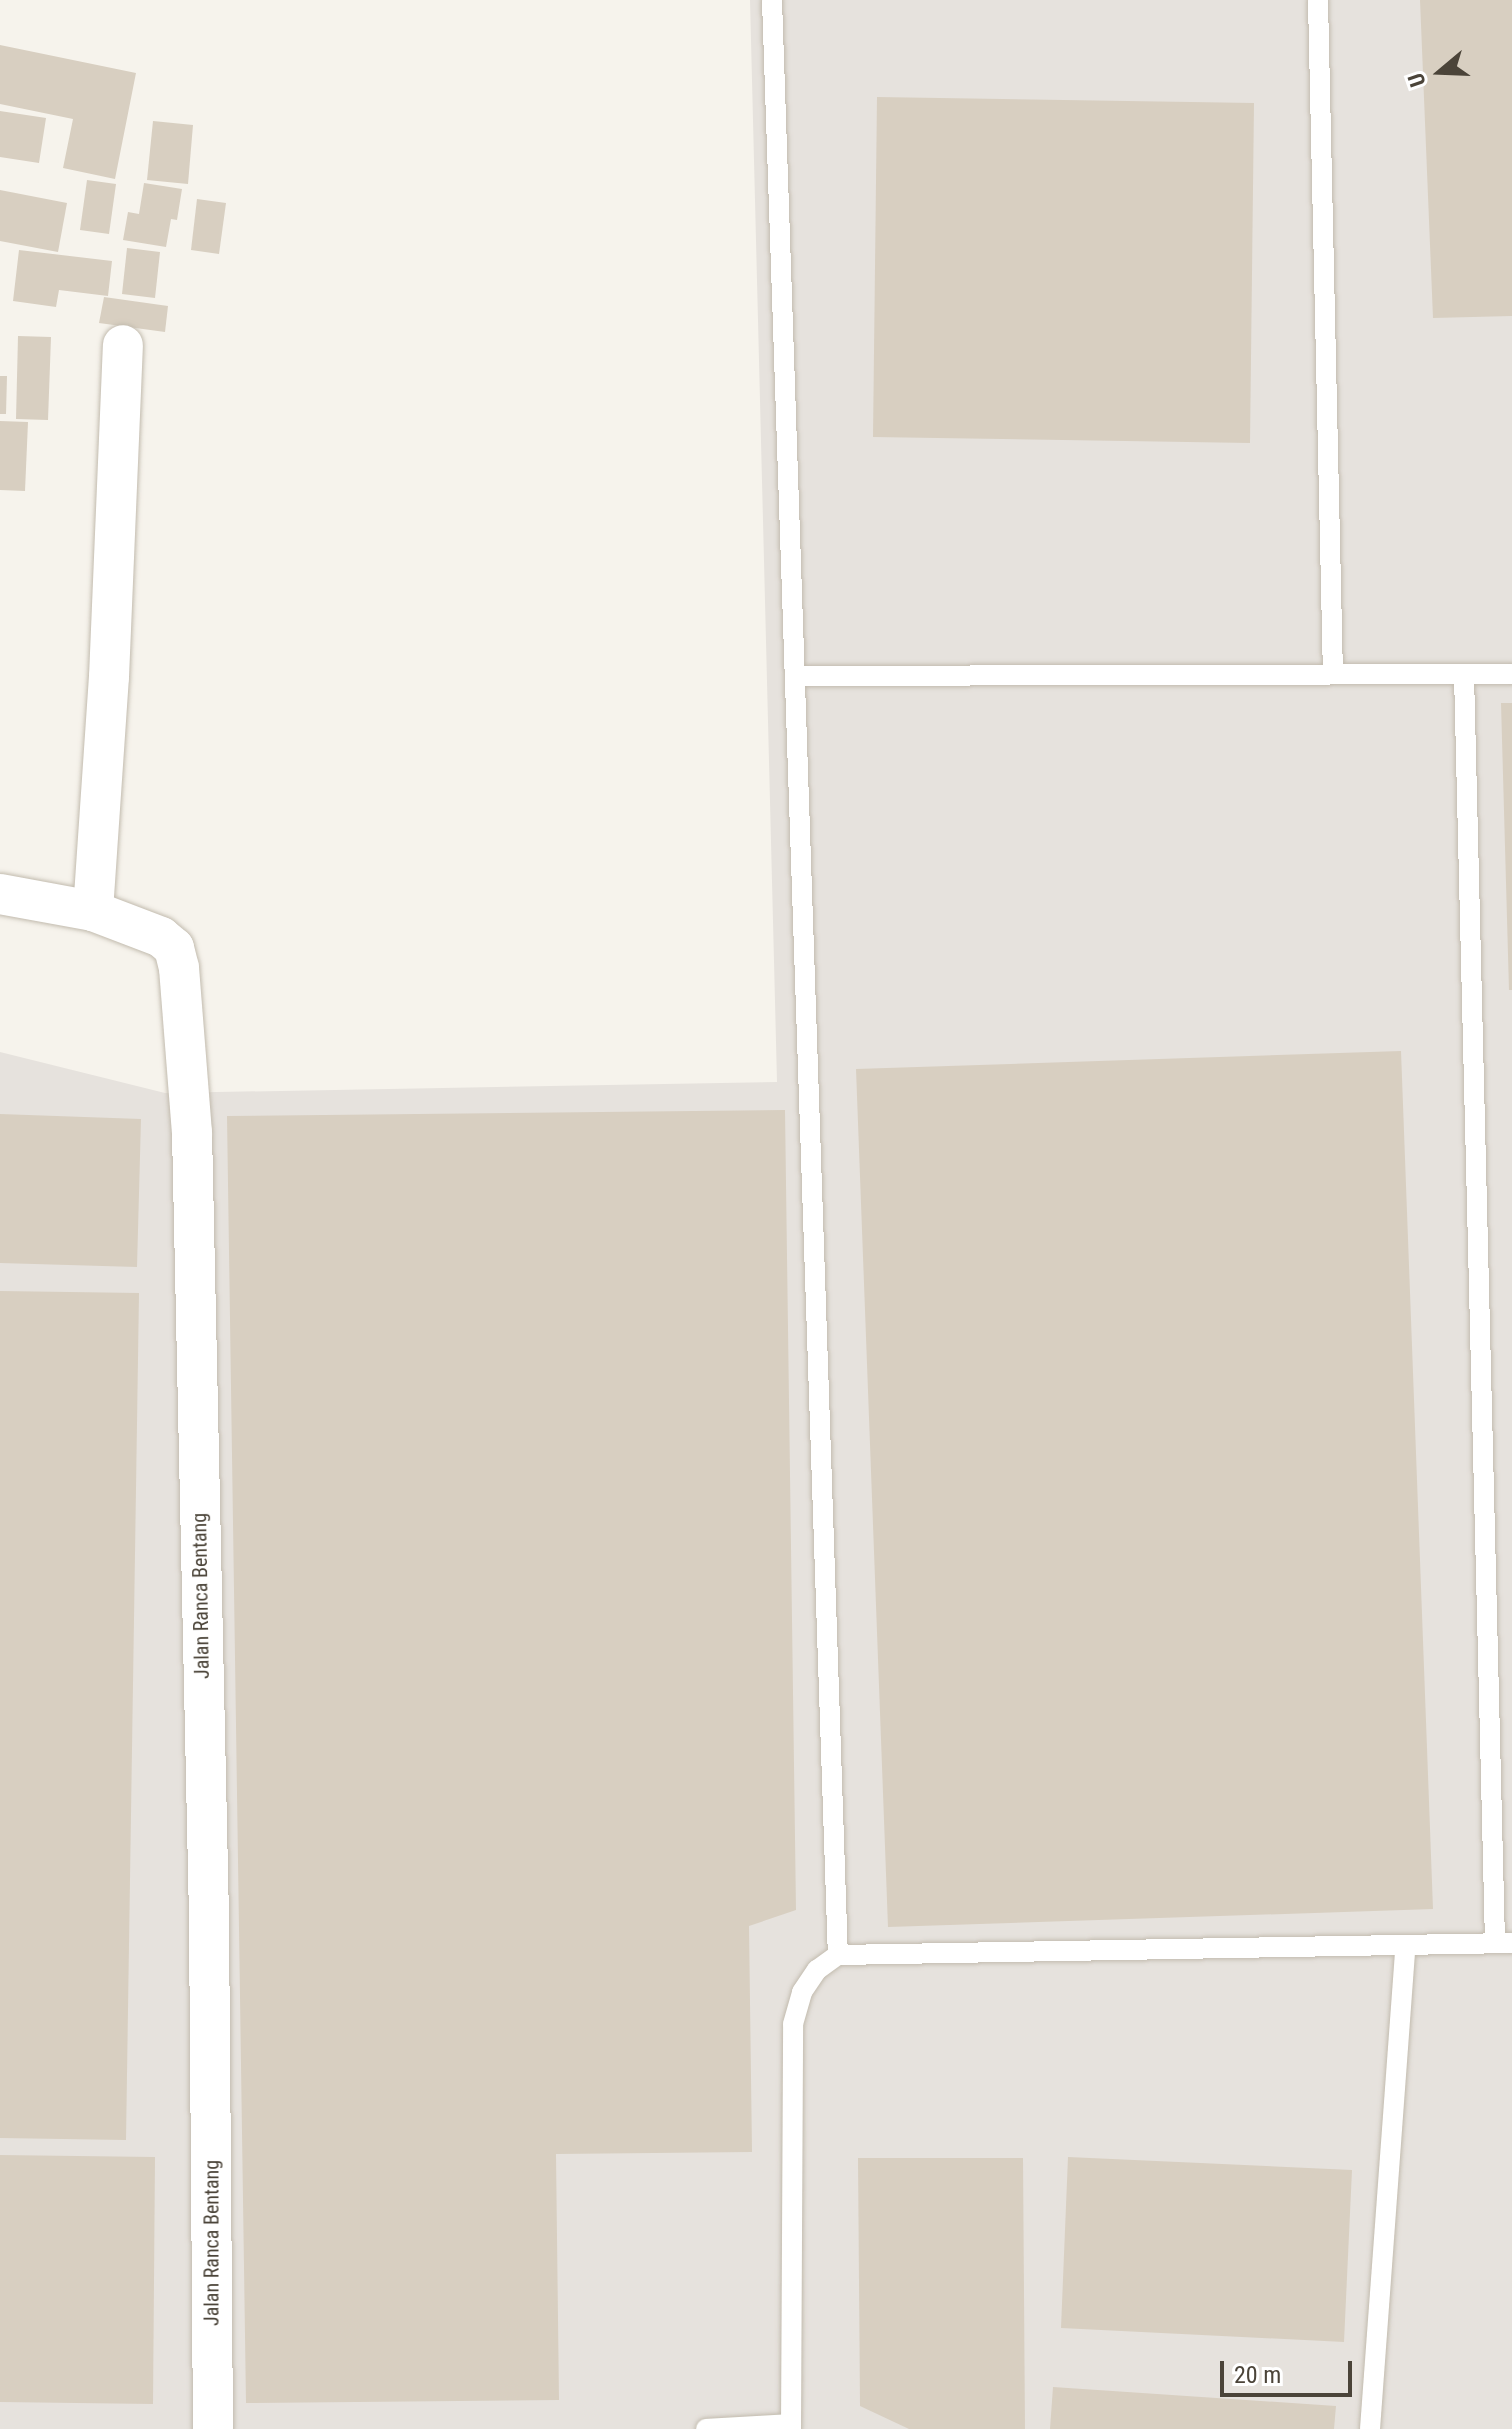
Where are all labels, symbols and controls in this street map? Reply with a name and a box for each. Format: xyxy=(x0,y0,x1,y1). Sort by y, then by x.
north arrow xyxy=(1400,32,1480,112)
text: U xyxy=(1403,70,1431,90)
street label: Jalan Ranca Bentang xyxy=(188,1513,214,1679)
street label: Jalan Ranca Bentang xyxy=(200,2160,224,2326)
scale bar xyxy=(1224,2345,1356,2395)
text: 20 m xyxy=(1234,2361,1281,2389)

